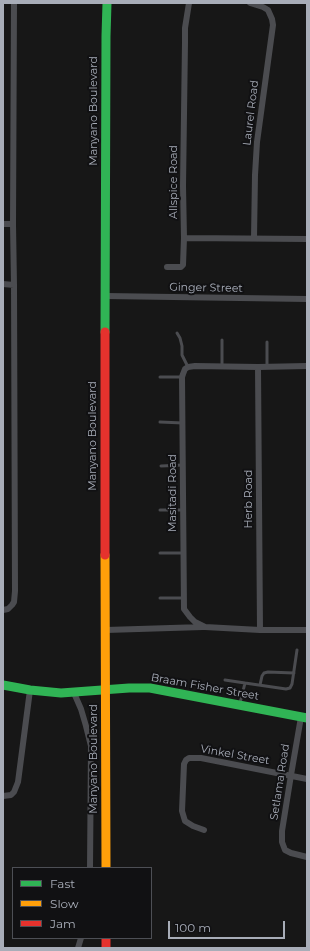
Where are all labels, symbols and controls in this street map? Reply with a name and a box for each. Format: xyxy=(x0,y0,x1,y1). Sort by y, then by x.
street label: Manyano Boulevard xyxy=(87,56,101,166)
street label: Laurel Road xyxy=(240,80,262,146)
street label: Allspice Road xyxy=(167,145,181,219)
street label: Ginger Street xyxy=(169,281,243,295)
street label: Manyano Boulevard xyxy=(86,381,100,491)
street label: Masitadi Road xyxy=(166,454,180,532)
street label: Herb Road xyxy=(242,469,256,529)
street label: Braam Fisher Street xyxy=(150,671,260,703)
street label: Manyano Boulevard xyxy=(87,704,101,814)
street label: Vinkel Street xyxy=(199,742,271,768)
street label: Setlama Road xyxy=(267,743,293,821)
legend xyxy=(12,867,152,939)
text: Fast xyxy=(50,876,75,891)
text: Slow xyxy=(50,896,79,911)
scale bar xyxy=(170,913,287,939)
text: Jam xyxy=(50,916,76,931)
text: 100 m xyxy=(175,920,211,935)

